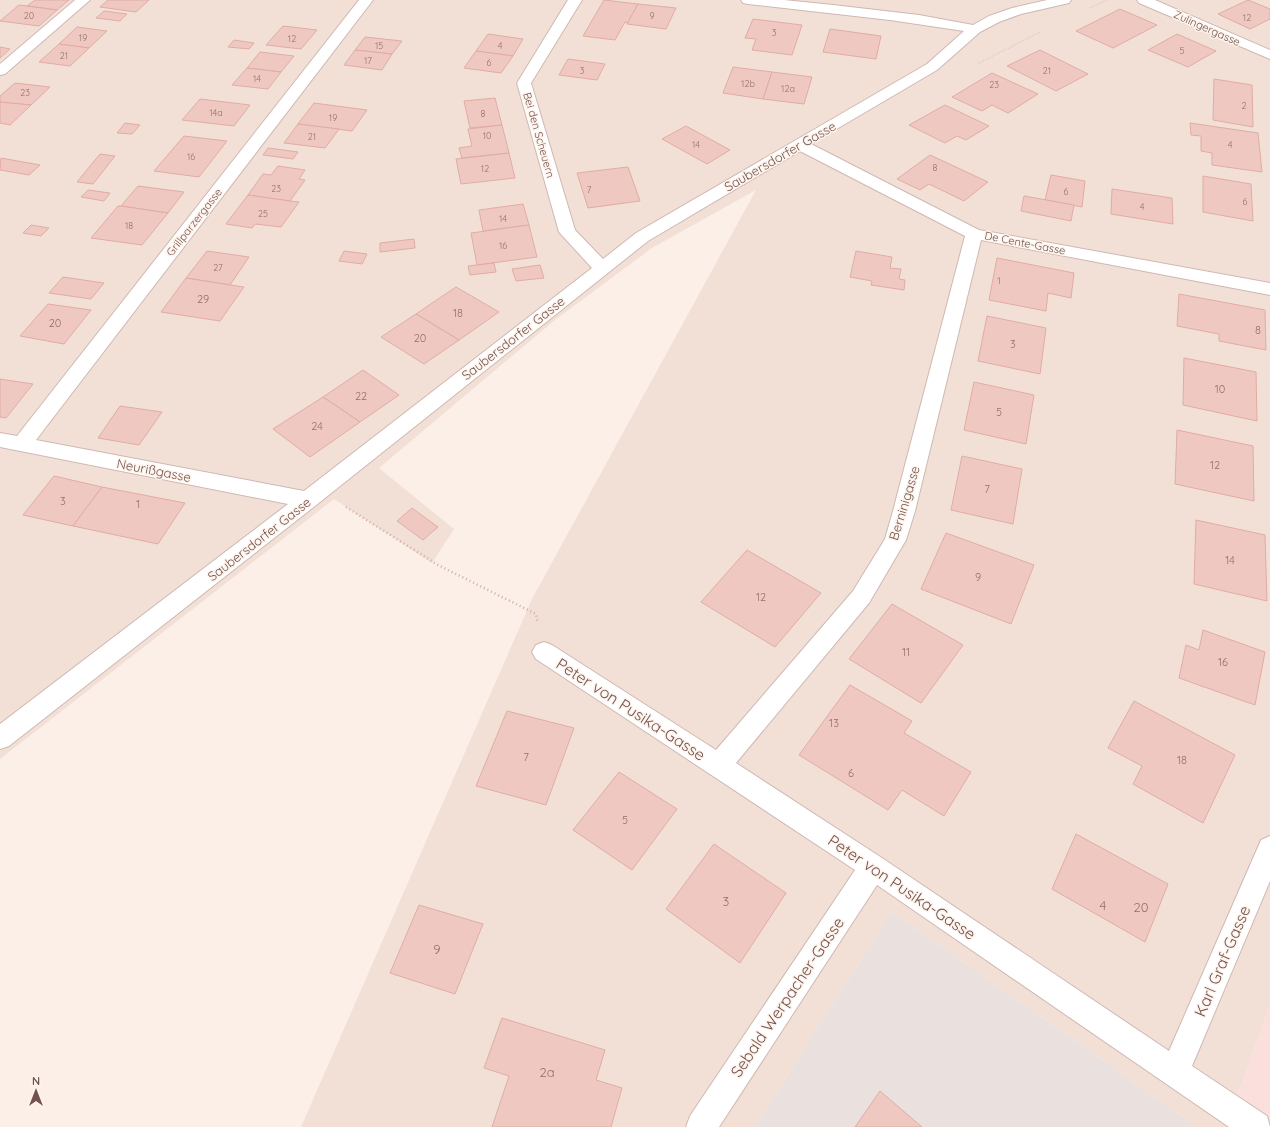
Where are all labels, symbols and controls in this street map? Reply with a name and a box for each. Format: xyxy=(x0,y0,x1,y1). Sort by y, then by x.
street label: Zulingergasse xyxy=(1172,7,1242,49)
house number: 20 xyxy=(24,10,34,21)
house number: 9 xyxy=(649,10,655,21)
house number: 12 xyxy=(1243,12,1251,23)
house number: 3 xyxy=(772,27,777,38)
house number: 19 xyxy=(79,32,87,43)
house number: 12 xyxy=(288,33,296,44)
house number: 15 xyxy=(375,40,383,51)
house number: 4 xyxy=(498,40,503,51)
house number: 5 xyxy=(1180,45,1185,56)
house number: 21 xyxy=(60,50,68,61)
house number: 17 xyxy=(364,55,372,66)
house number: 6 xyxy=(487,57,492,68)
house number: 3 xyxy=(580,65,585,76)
house number: 21 xyxy=(1043,65,1051,76)
house number: 14 xyxy=(253,73,261,84)
house number: 12b xyxy=(741,78,755,89)
house number: 23 xyxy=(989,79,999,90)
house number: 12a xyxy=(781,83,795,94)
house number: 23 xyxy=(20,87,30,98)
street label: Bei den Scheuern xyxy=(520,91,558,179)
house number: 2 xyxy=(1242,100,1247,111)
house number: 14a xyxy=(209,107,223,118)
house number: 8 xyxy=(481,108,486,119)
house number: 19 xyxy=(329,112,337,123)
street label: Saubersdorfer Gasse xyxy=(721,118,839,194)
house number: 10 xyxy=(483,130,491,141)
house number: 21 xyxy=(308,131,316,142)
house number: 14 xyxy=(692,139,700,150)
house number: 4 xyxy=(1228,139,1233,150)
house number: 16 xyxy=(187,151,195,162)
house number: 8 xyxy=(933,162,938,173)
house number: 12 xyxy=(481,163,489,174)
house number: 23 xyxy=(271,183,281,194)
house number: 7 xyxy=(587,184,592,195)
street label: Grillparzergasse xyxy=(163,185,225,259)
house number: 6 xyxy=(1064,186,1069,197)
house number: 6 xyxy=(1243,196,1248,207)
house number: 4 xyxy=(1140,201,1145,212)
house number: 25 xyxy=(258,208,268,219)
house number: 14 xyxy=(499,213,507,224)
house number: 18 xyxy=(125,220,133,231)
street label: De Cente-Gasse xyxy=(983,228,1067,258)
house number: 16 xyxy=(499,240,507,251)
house number: 27 xyxy=(213,262,223,273)
house number: 1 xyxy=(997,275,1001,286)
house number: 29 xyxy=(197,292,209,306)
street label: Saubersdorfer Gasse xyxy=(458,293,568,383)
house number: 18 xyxy=(453,306,463,320)
house number: 20 xyxy=(49,316,61,330)
house number: 8 xyxy=(1255,323,1261,337)
house number: 20 xyxy=(414,331,426,345)
house number: 3 xyxy=(1010,337,1016,351)
house number: 10 xyxy=(1215,382,1225,396)
house number: 22 xyxy=(355,389,367,403)
house number: 5 xyxy=(996,405,1002,419)
house number: 24 xyxy=(311,419,323,433)
street label: Neurißgasse xyxy=(115,455,193,485)
house number: 12 xyxy=(1210,458,1220,472)
street label: Berninigasse xyxy=(885,464,923,542)
house number: 7 xyxy=(984,482,990,496)
house number: 3 xyxy=(60,494,66,508)
street label: Saubersdorfer Gasse xyxy=(204,494,314,584)
house number: 1 xyxy=(136,497,140,511)
house number: 14 xyxy=(1225,553,1235,567)
house number: 9 xyxy=(975,570,981,584)
house number: 12 xyxy=(756,590,766,604)
house number: 11 xyxy=(902,645,910,659)
street label: Peter von Pusika-Gasse xyxy=(553,653,709,765)
house number: 16 xyxy=(1218,655,1228,669)
house number: 13 xyxy=(829,716,839,730)
house number: 7 xyxy=(523,750,529,764)
house number: 18 xyxy=(1177,753,1187,767)
house number: 6 xyxy=(848,766,854,780)
house number: 5 xyxy=(622,813,628,827)
street label: Peter von Pusika-Gasse xyxy=(824,830,980,944)
house number: 3 xyxy=(723,893,730,909)
house number: 4 xyxy=(1100,897,1107,913)
house number: 20 xyxy=(1134,899,1149,915)
street label: Karl Graf-Gasse xyxy=(1190,903,1254,1019)
street label: Sebald Werpacher-Gasse xyxy=(726,913,848,1081)
house number: 9 xyxy=(433,941,441,957)
house number: 2a xyxy=(539,1064,555,1080)
north arrow xyxy=(16,1071,56,1111)
text: N xyxy=(32,1074,40,1088)

